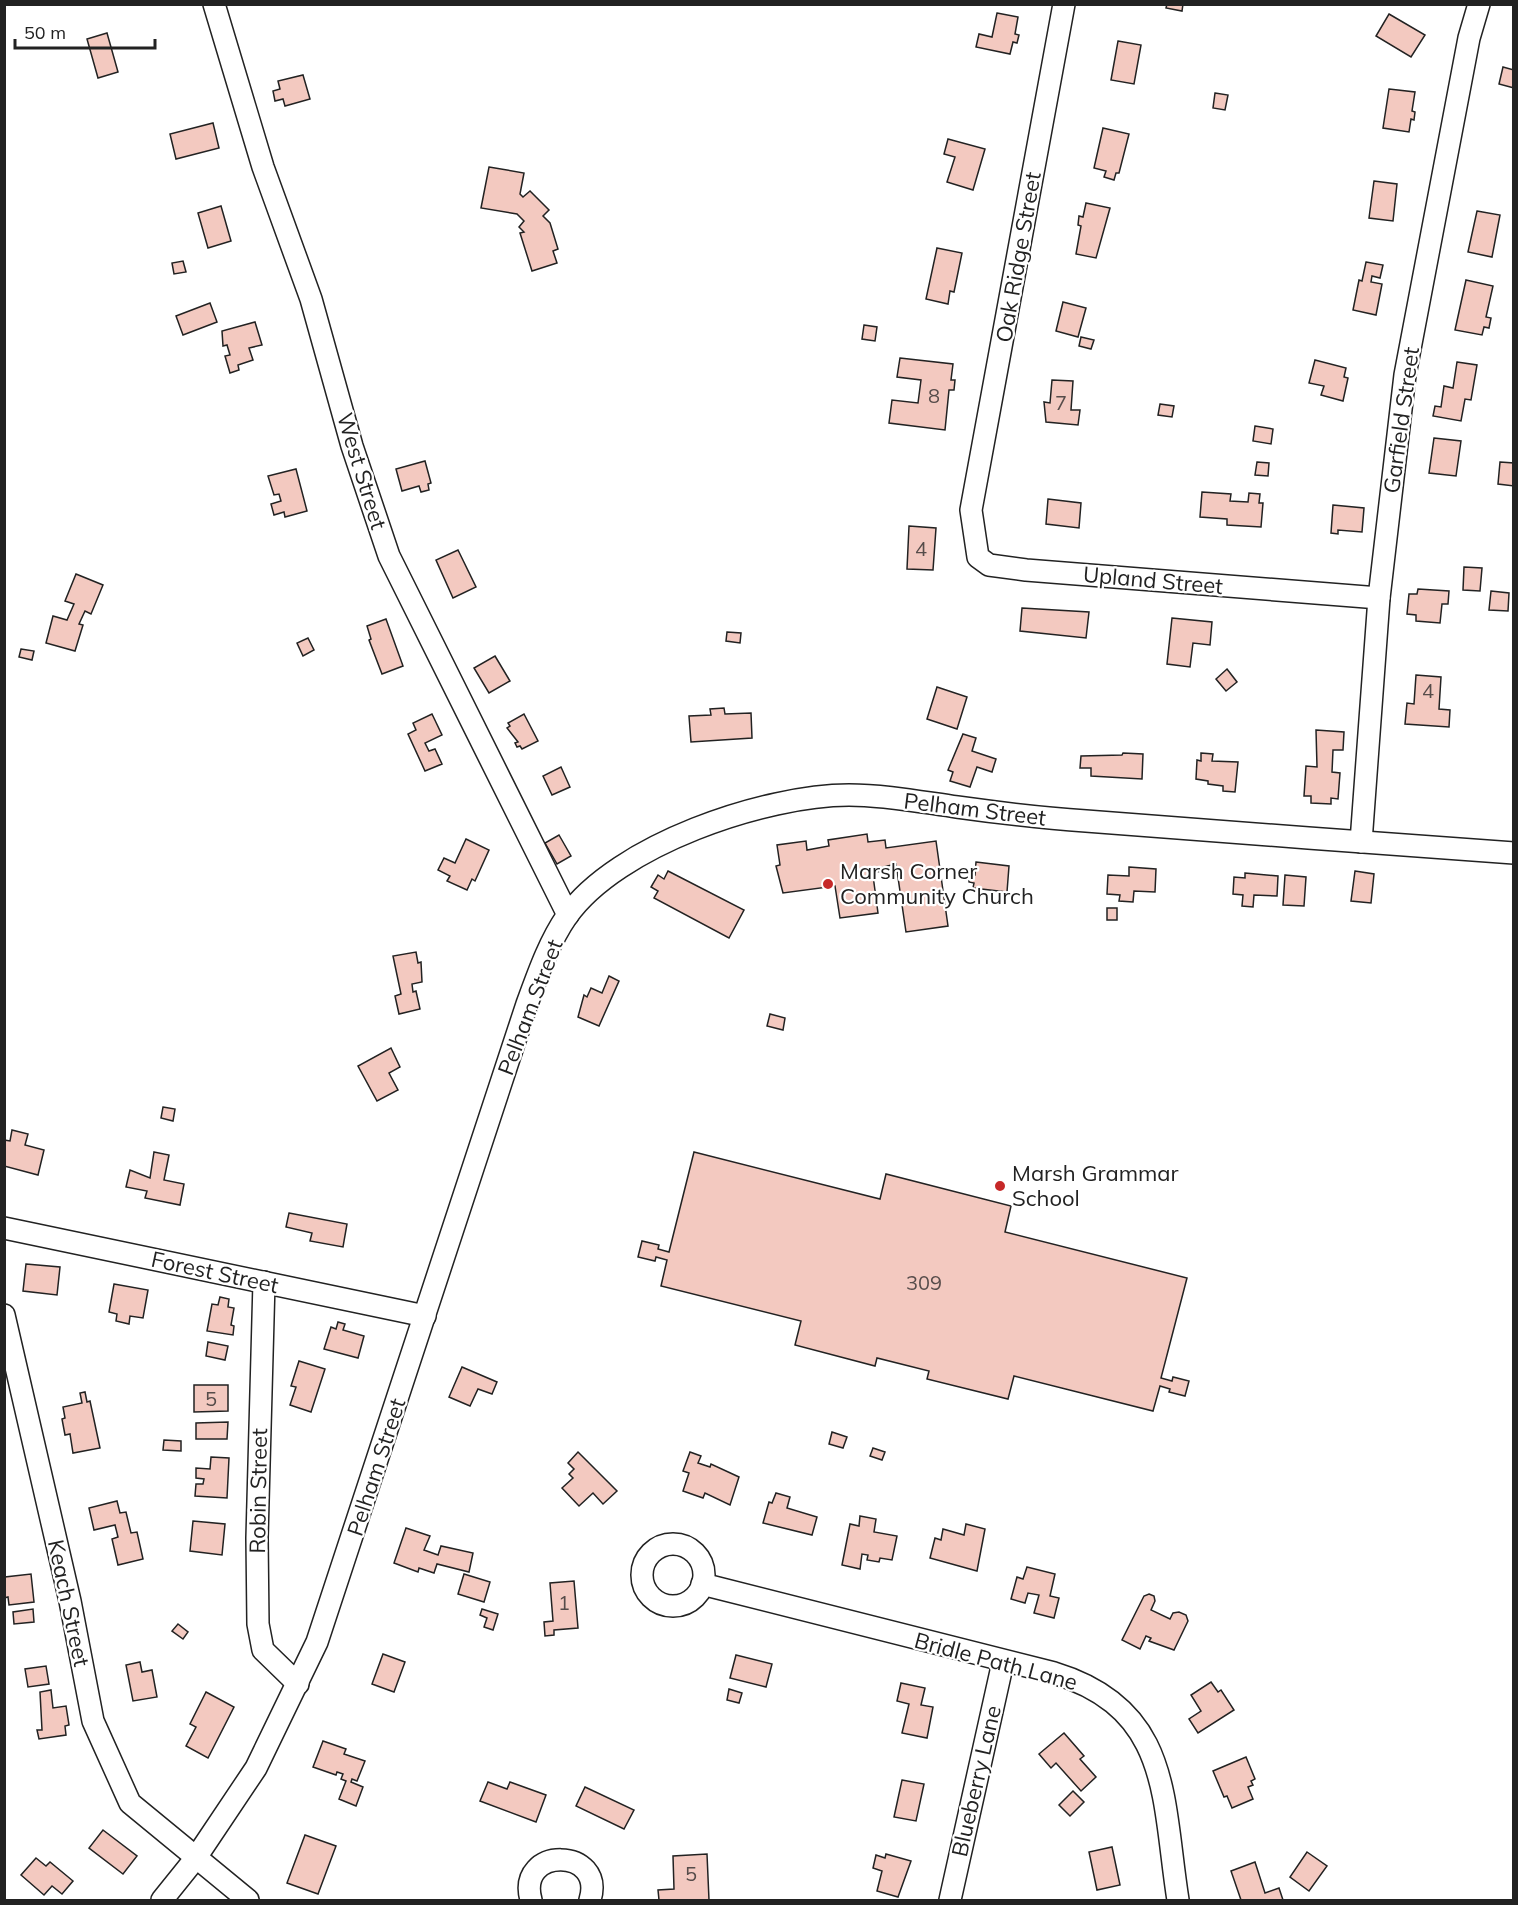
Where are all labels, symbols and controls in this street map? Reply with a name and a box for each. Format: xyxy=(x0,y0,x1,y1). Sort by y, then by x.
scale bar xyxy=(15,12,154,50)
text: 50 m xyxy=(24,21,66,44)
street label: Oak Ridge Street xyxy=(989,169,1047,344)
street label: Garfield Street xyxy=(1377,345,1425,495)
house number: 8 xyxy=(928,383,940,408)
house number: 7 xyxy=(1055,390,1067,415)
street label: West Street xyxy=(331,409,393,533)
house number: 4 xyxy=(915,536,927,561)
street label: Upland Street xyxy=(1082,560,1224,600)
house number: 4 xyxy=(1422,678,1434,703)
street label: Pelham Street xyxy=(902,786,1048,832)
place label: Marsh Corner Community Church xyxy=(840,857,1034,910)
marker: Marsh Corner Community Church xyxy=(821,877,835,891)
street label: Pelham Street xyxy=(491,935,569,1079)
place label: Marsh Grammar School xyxy=(1012,1159,1178,1212)
marker: Marsh Grammar School xyxy=(993,1179,1007,1193)
street label: Forest Street xyxy=(149,1245,281,1299)
house number: 309 xyxy=(906,1270,942,1295)
house number: 5 xyxy=(205,1386,217,1411)
street label: Pelham Street xyxy=(341,1394,412,1539)
street label: Robin Street xyxy=(243,1428,273,1554)
street label: Keach Street xyxy=(42,1537,96,1669)
house number: 1 xyxy=(558,1590,570,1615)
street label: Bridle Path Lane xyxy=(911,1626,1081,1696)
street label: Blueberry Lane xyxy=(945,1703,1007,1859)
house number: 5 xyxy=(685,1861,697,1886)

